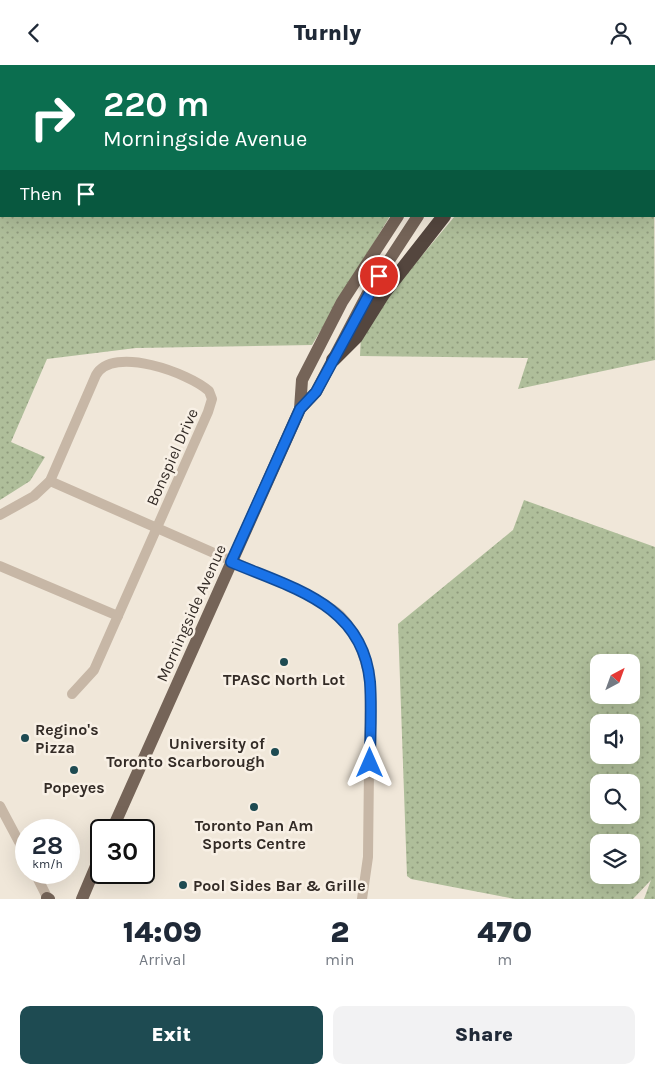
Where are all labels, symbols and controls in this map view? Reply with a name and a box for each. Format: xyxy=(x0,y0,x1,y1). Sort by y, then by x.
icon: back xyxy=(20,19,48,47)
icon: person xyxy=(607,19,635,47)
text: Turnly xyxy=(294,20,361,46)
text: 220 m xyxy=(103,84,210,125)
icon: right xyxy=(20,85,85,150)
text: Morningside Avenue xyxy=(103,126,307,152)
icon: arrive xyxy=(72,180,100,208)
text: Then xyxy=(20,183,62,205)
pin xyxy=(358,255,400,297)
icon: arrive xyxy=(365,262,393,290)
street label: Bonspiel Drive xyxy=(142,405,202,509)
street label: Morningside Avenue xyxy=(152,541,230,685)
north arrow xyxy=(590,654,640,704)
map controls xyxy=(590,654,640,884)
marker: TPASC North Lot xyxy=(278,656,290,668)
place label: TPASC North Lot xyxy=(223,670,345,689)
button: sound xyxy=(590,714,640,764)
place label: Regino's Pizza xyxy=(35,720,99,757)
marker: Regino's Pizza xyxy=(19,732,31,744)
place label: University of Toronto Scarborough xyxy=(106,734,265,771)
position arrow xyxy=(343,736,395,788)
marker: University of Toronto Scarborough xyxy=(269,746,281,758)
marker: Popeyes xyxy=(68,764,80,776)
button: search xyxy=(590,774,640,824)
place label: Popeyes xyxy=(43,778,105,797)
marker: Toronto Pan Am Sports Centre xyxy=(248,801,260,813)
place label: Toronto Pan Am Sports Centre xyxy=(195,816,313,853)
speed limit sign: 30 xyxy=(90,819,155,884)
text: 28 xyxy=(32,831,63,860)
button: layers xyxy=(590,834,640,884)
text: km/h xyxy=(32,857,63,871)
place label: Pool Sides Bar & Grille xyxy=(193,876,366,895)
marker: Pool Sides Bar & Grille xyxy=(177,879,189,891)
text: 14:09 xyxy=(123,914,202,950)
text: 2 xyxy=(330,914,349,950)
text: 470 xyxy=(477,914,532,950)
text: Arrival xyxy=(139,950,186,969)
text: min xyxy=(325,950,354,969)
text: m xyxy=(497,950,512,969)
button: Exit xyxy=(20,1006,323,1064)
button: Share xyxy=(333,1006,635,1064)

